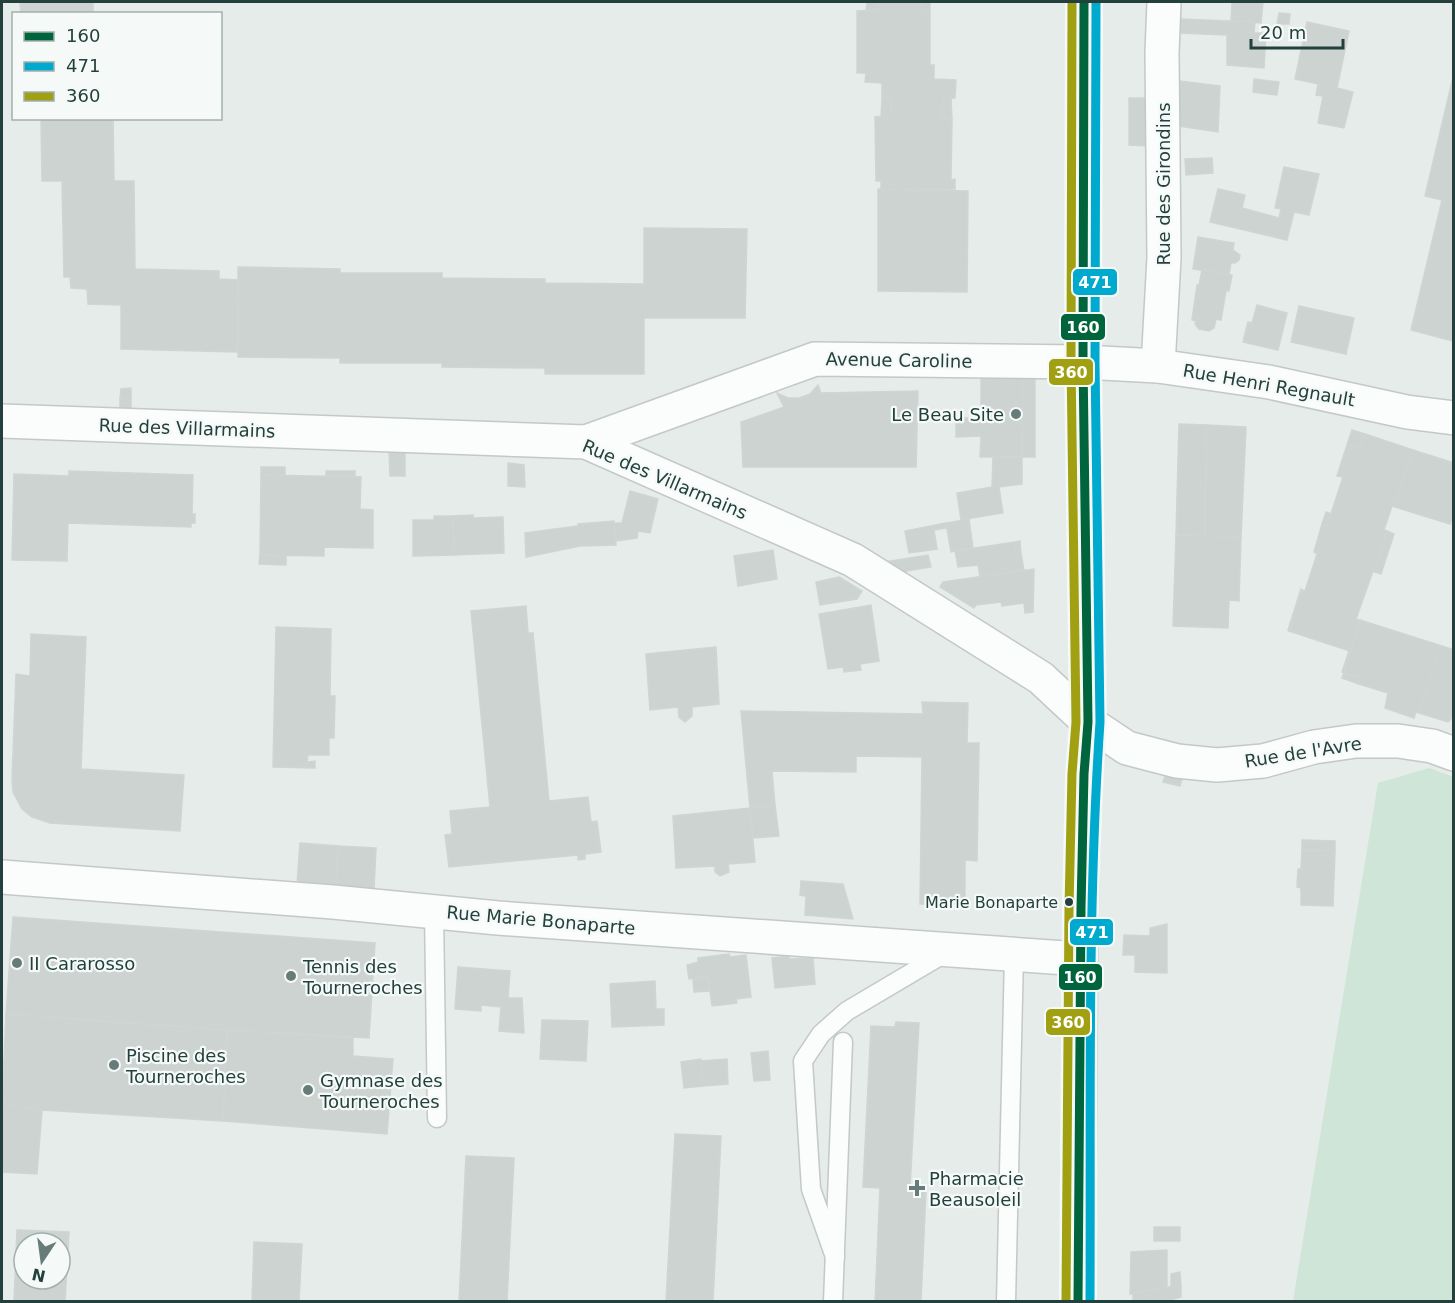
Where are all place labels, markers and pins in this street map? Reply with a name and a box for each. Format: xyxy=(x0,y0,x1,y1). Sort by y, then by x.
place label: Le Beau Site xyxy=(891,404,1004,425)
marker: Le Beau Site xyxy=(1009,407,1023,421)
place label: Marie Bonaparte xyxy=(925,893,1058,912)
marker: Marie Bonaparte xyxy=(1063,896,1075,908)
place label: II Cararosso xyxy=(29,953,135,974)
marker: II Cararosso xyxy=(10,956,24,970)
place label: Tennis des Tourneroches xyxy=(302,956,423,998)
marker: Tennis des Tourneroches xyxy=(284,969,298,983)
place label: Piscine des Tourneroches xyxy=(125,1045,246,1087)
marker: Piscine des Tourneroches xyxy=(107,1058,121,1072)
place label: Gymnase des Tourneroches xyxy=(319,1070,443,1112)
marker: Gymnase des Tourneroches xyxy=(301,1083,315,1097)
place label: Pharmacie Beausoleil xyxy=(929,1168,1024,1210)
marker: Pharmacie Beausoleil xyxy=(910,1181,924,1195)

